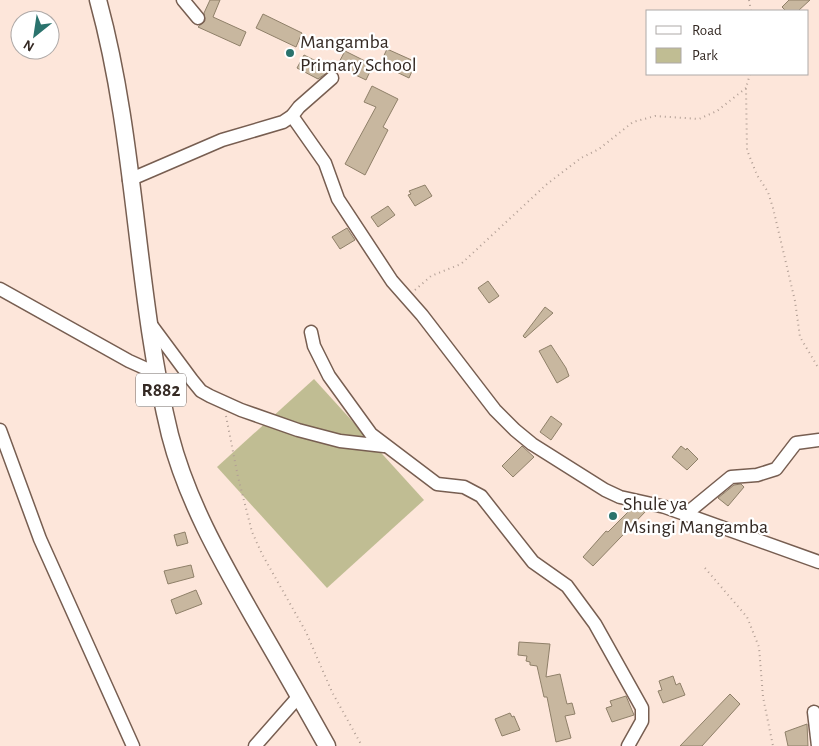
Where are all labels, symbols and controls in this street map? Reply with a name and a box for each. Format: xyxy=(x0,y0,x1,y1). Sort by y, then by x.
north arrow xyxy=(10,10,60,60)
legend xyxy=(646,10,809,75)
text: Road xyxy=(692,23,722,38)
place label: Mangamba Primary School xyxy=(300,32,417,75)
text: N xyxy=(21,37,37,54)
marker: Mangamba Primary School xyxy=(284,47,296,59)
text: Park xyxy=(692,48,718,63)
road number: R882 xyxy=(136,374,186,406)
place label: Shule ya Msingi Mangamba xyxy=(623,494,768,537)
marker: Shule ya Msingi Mangamba xyxy=(607,510,619,522)

